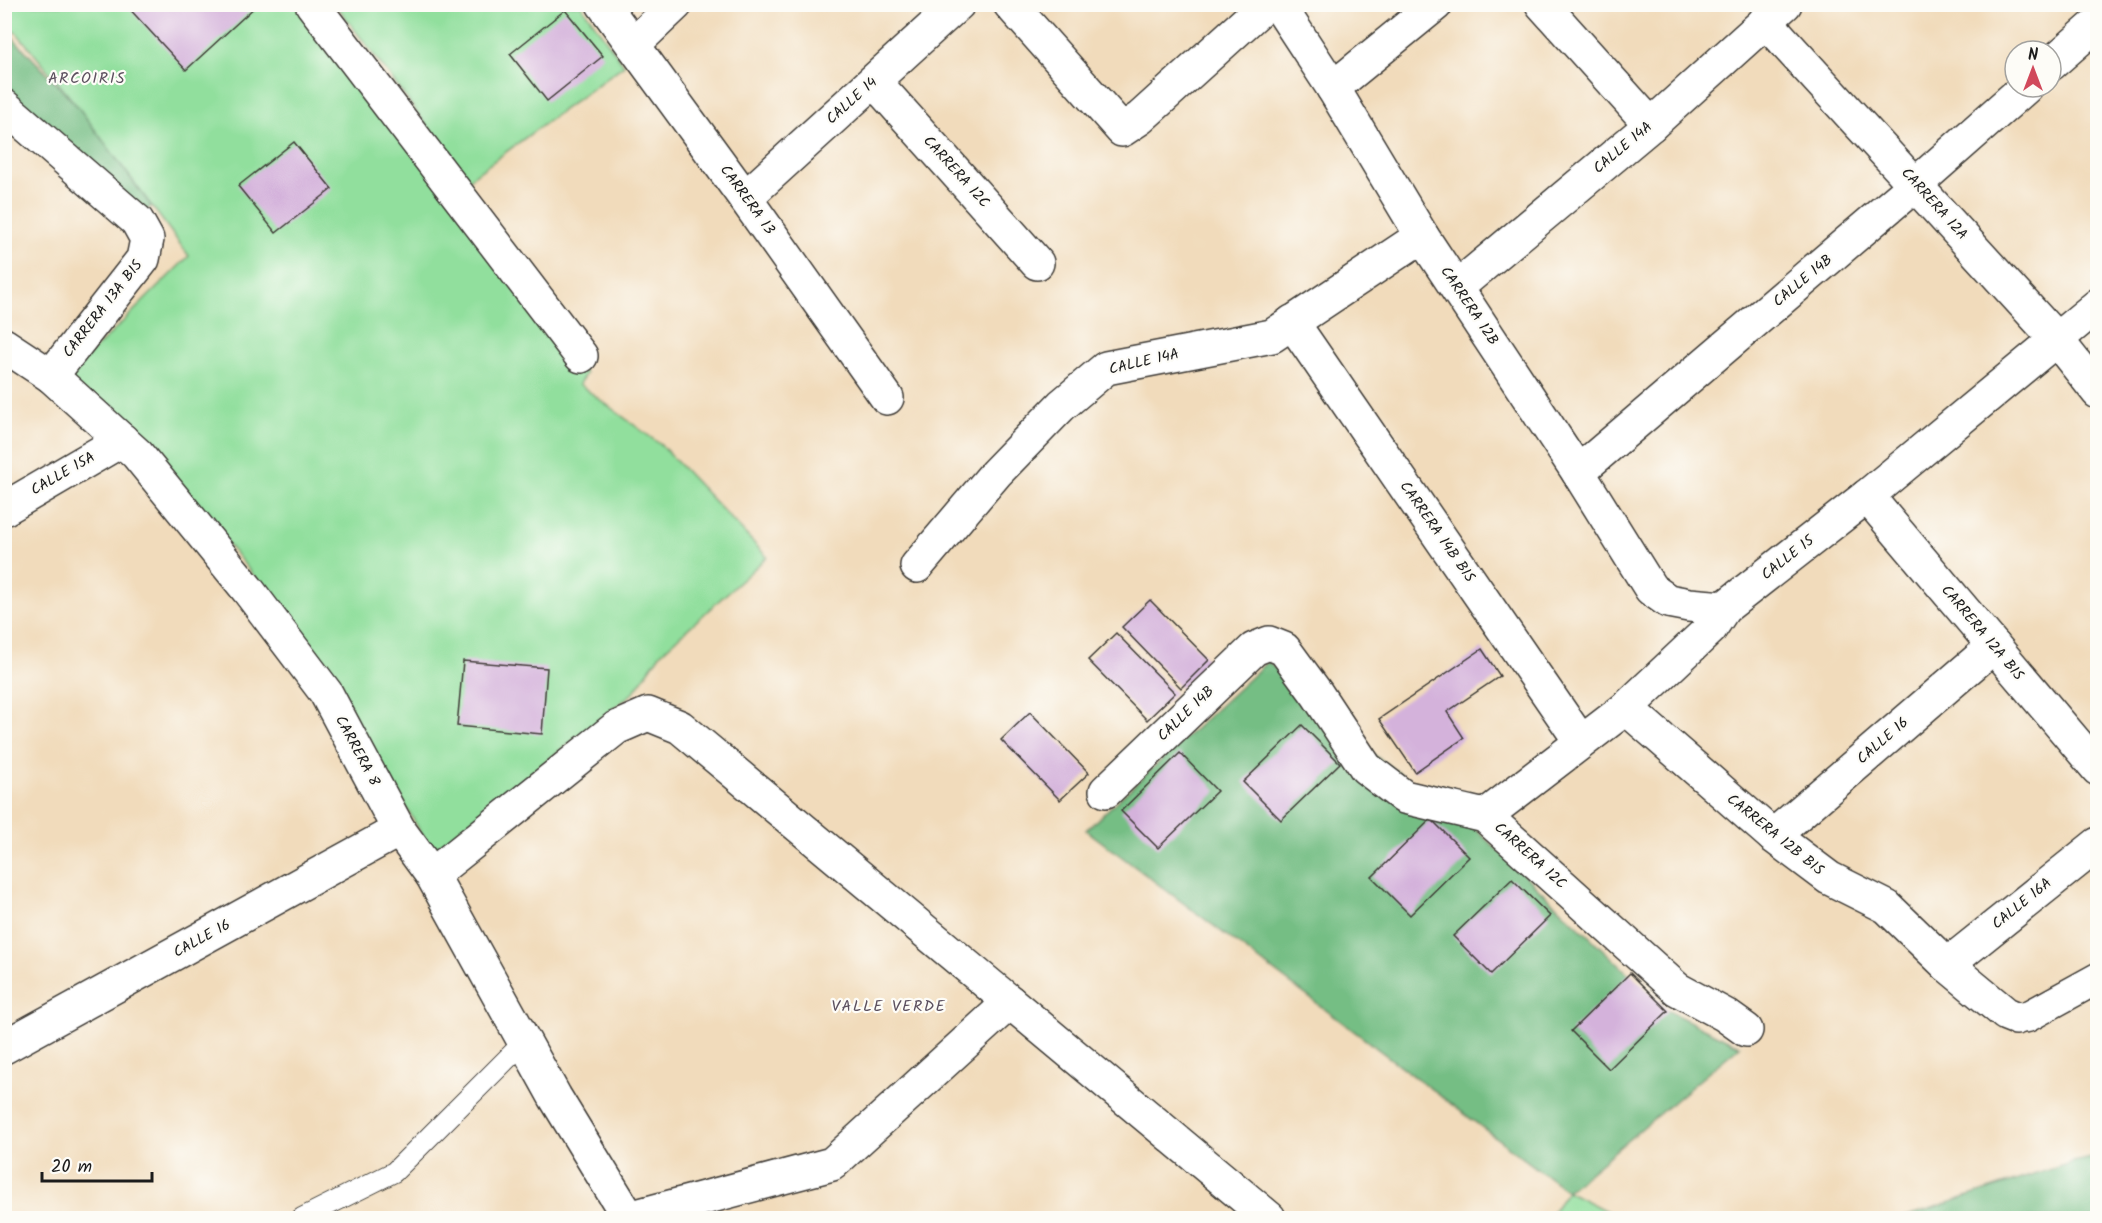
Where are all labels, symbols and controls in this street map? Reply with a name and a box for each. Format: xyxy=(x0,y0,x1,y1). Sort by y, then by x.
north arrow xyxy=(2003,39,2063,99)
text: N xyxy=(2028,43,2038,68)
district label: ARCOIRIS xyxy=(48,66,126,91)
street label: CALLE 14 xyxy=(821,71,883,131)
street label: CALLE 14A xyxy=(1588,116,1658,180)
street label: CARRERA 12C xyxy=(917,130,995,214)
street label: CARRERA 13 xyxy=(713,160,781,240)
street label: CARRERA 12A xyxy=(1895,162,1973,246)
street label: CALLE 14B xyxy=(1768,249,1838,313)
street label: CARRERA 13A BIS xyxy=(57,255,149,363)
street label: CARRERA 12B xyxy=(1434,261,1504,351)
street label: CALLE 14A xyxy=(1107,342,1181,382)
street label: CALLE 15A xyxy=(26,446,100,502)
street label: CARRERA 14B BIS xyxy=(1393,476,1481,588)
street label: CALLE 15 xyxy=(1756,529,1821,587)
street label: CARRERA 12A BIS xyxy=(1935,580,2029,686)
street label: CALLE 14B xyxy=(1152,680,1220,748)
street label: CARRERA 8 xyxy=(328,711,386,792)
street label: CALLE 16 xyxy=(1852,711,1914,771)
street label: CARRERA 12B BIS xyxy=(1721,788,1829,882)
street label: CARRERA 12C xyxy=(1488,817,1572,895)
street label: CALLE 16A xyxy=(1987,872,2057,936)
street label: CALLE 16 xyxy=(169,913,235,965)
district label: VALLE VERDE xyxy=(832,994,946,1019)
scale bar xyxy=(42,1145,152,1183)
text: 20 m xyxy=(51,1153,92,1182)

